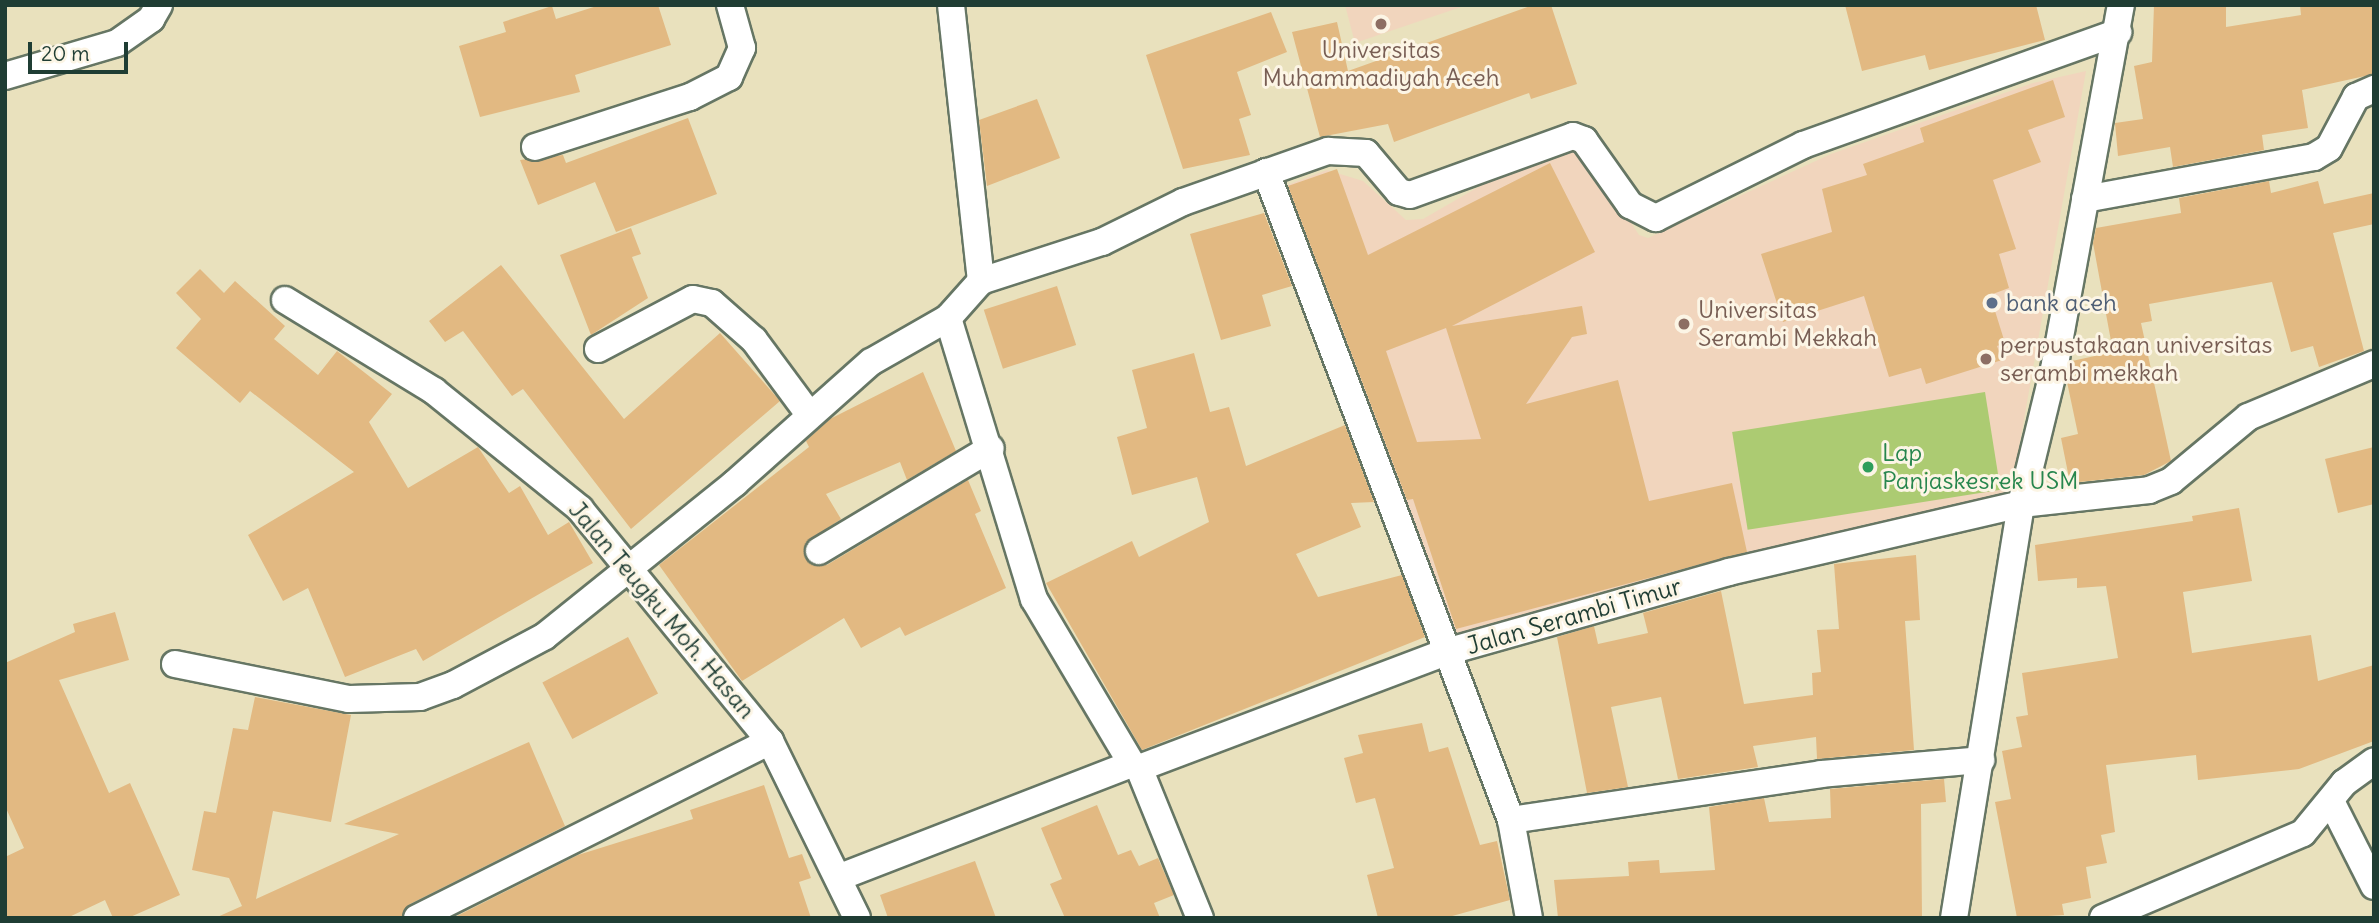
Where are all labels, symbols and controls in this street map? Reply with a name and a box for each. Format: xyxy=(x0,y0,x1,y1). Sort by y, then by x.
marker: Universitas Muhammadiyah Aceh xyxy=(1373,16,1389,32)
scale bar xyxy=(32,28,131,72)
place label: Universitas Muhammadiyah Aceh xyxy=(1263,36,1499,92)
text: 20 m xyxy=(41,40,90,67)
place label: bank aceh xyxy=(2006,289,2117,317)
marker: bank aceh xyxy=(1984,295,2000,311)
place label: Universitas Serambi Mekkah xyxy=(1698,296,1877,352)
marker: Universitas Serambi Mekkah xyxy=(1676,316,1692,332)
place label: perpustakaan universitas serambi mekkah xyxy=(2000,331,2272,387)
marker: perpustakaan universitas serambi mekkah xyxy=(1978,351,1994,367)
place label: Lap Panjaskesrek USM xyxy=(1882,439,2079,495)
marker: Lap Panjaskesrek USM xyxy=(1860,459,1876,475)
street label: Jalan Teugku Moh. Hasan xyxy=(563,496,761,724)
street label: Jalan Serambi Timur xyxy=(1463,572,1685,660)

